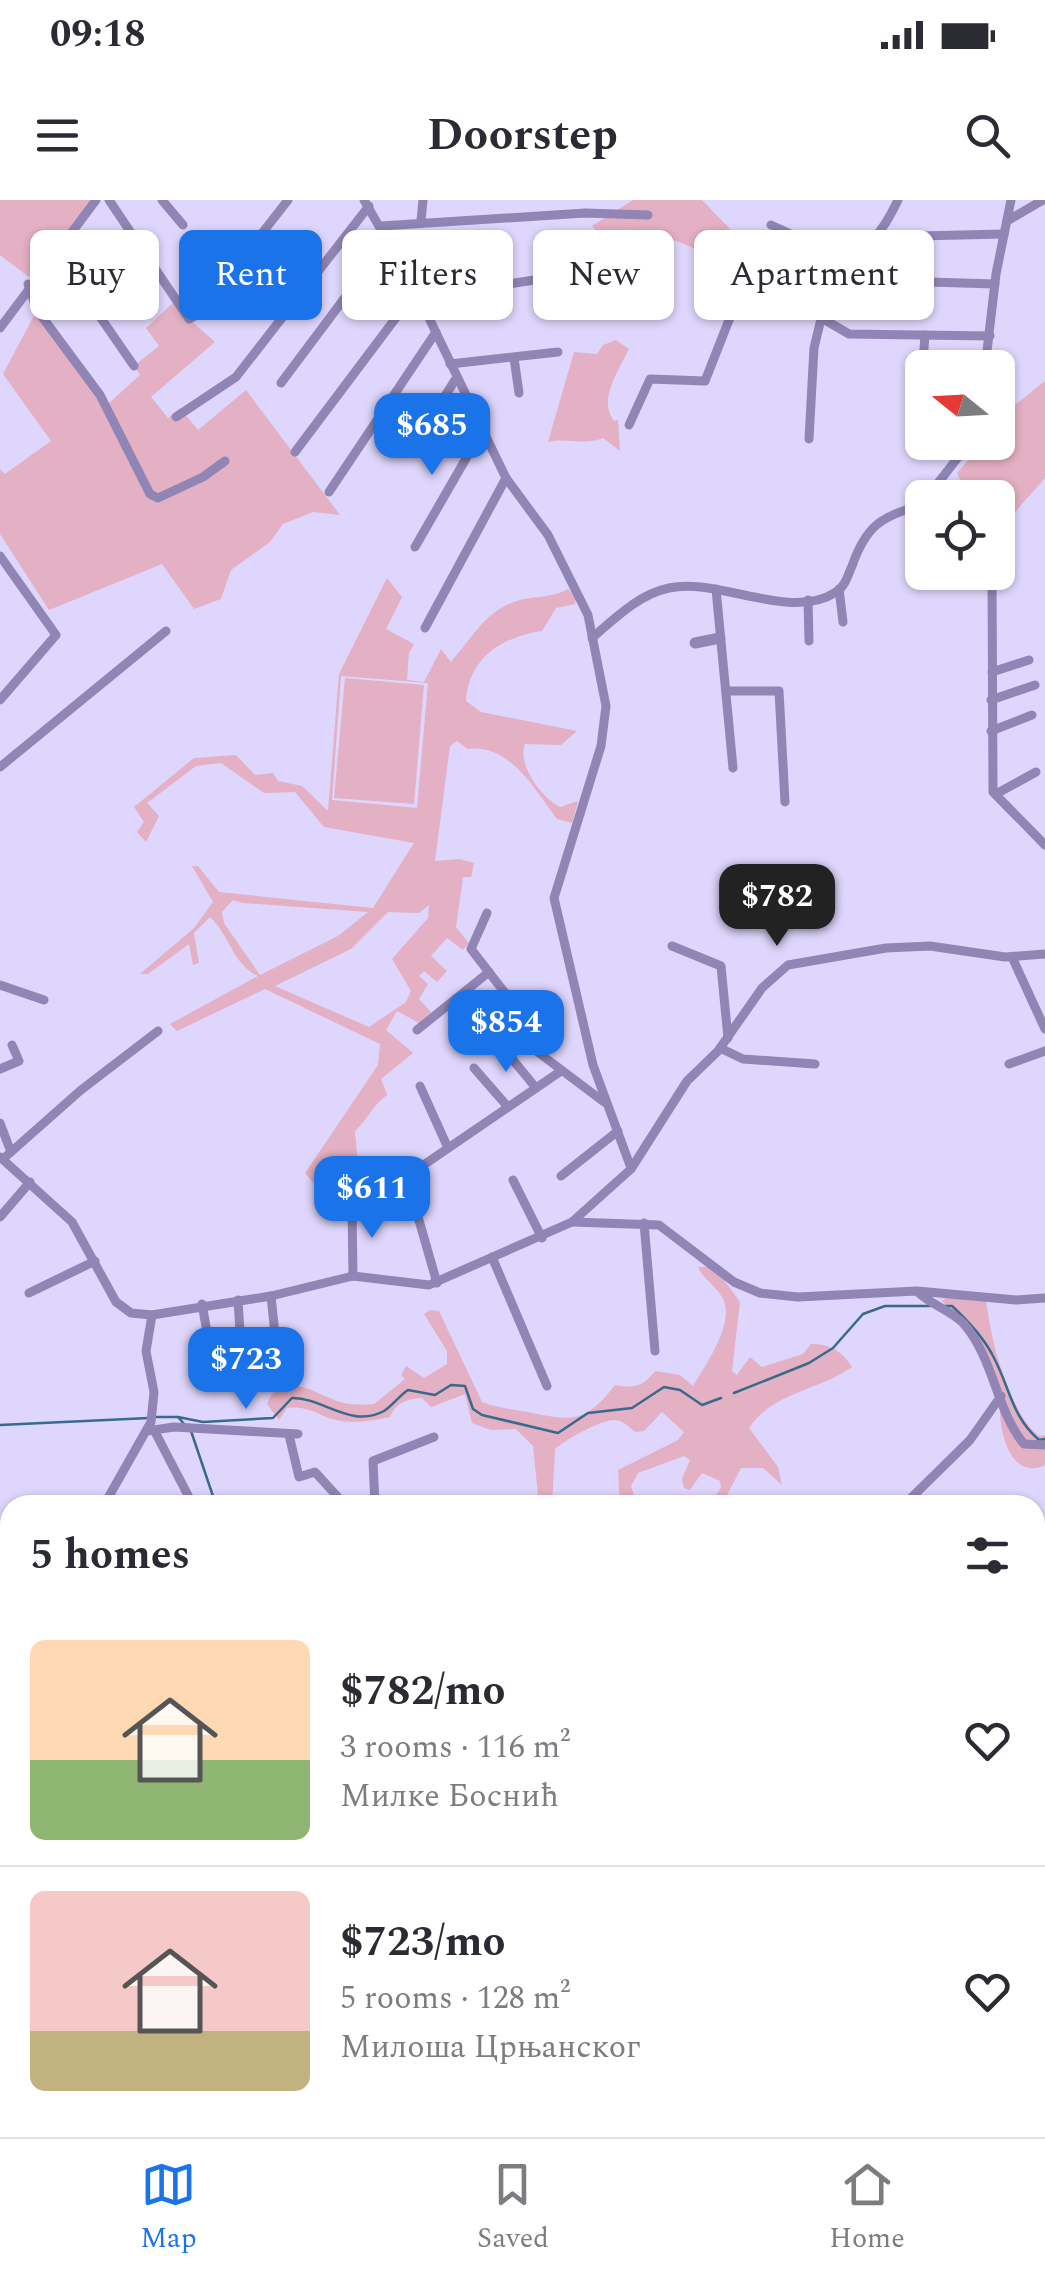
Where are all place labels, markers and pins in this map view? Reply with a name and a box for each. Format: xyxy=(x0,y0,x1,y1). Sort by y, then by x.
pin: $685 xyxy=(373,393,491,478)
pin: $782 xyxy=(718,864,836,949)
pin: $854 xyxy=(447,990,565,1075)
pin: $611 xyxy=(313,1156,431,1241)
pin: $723 xyxy=(187,1327,305,1412)

